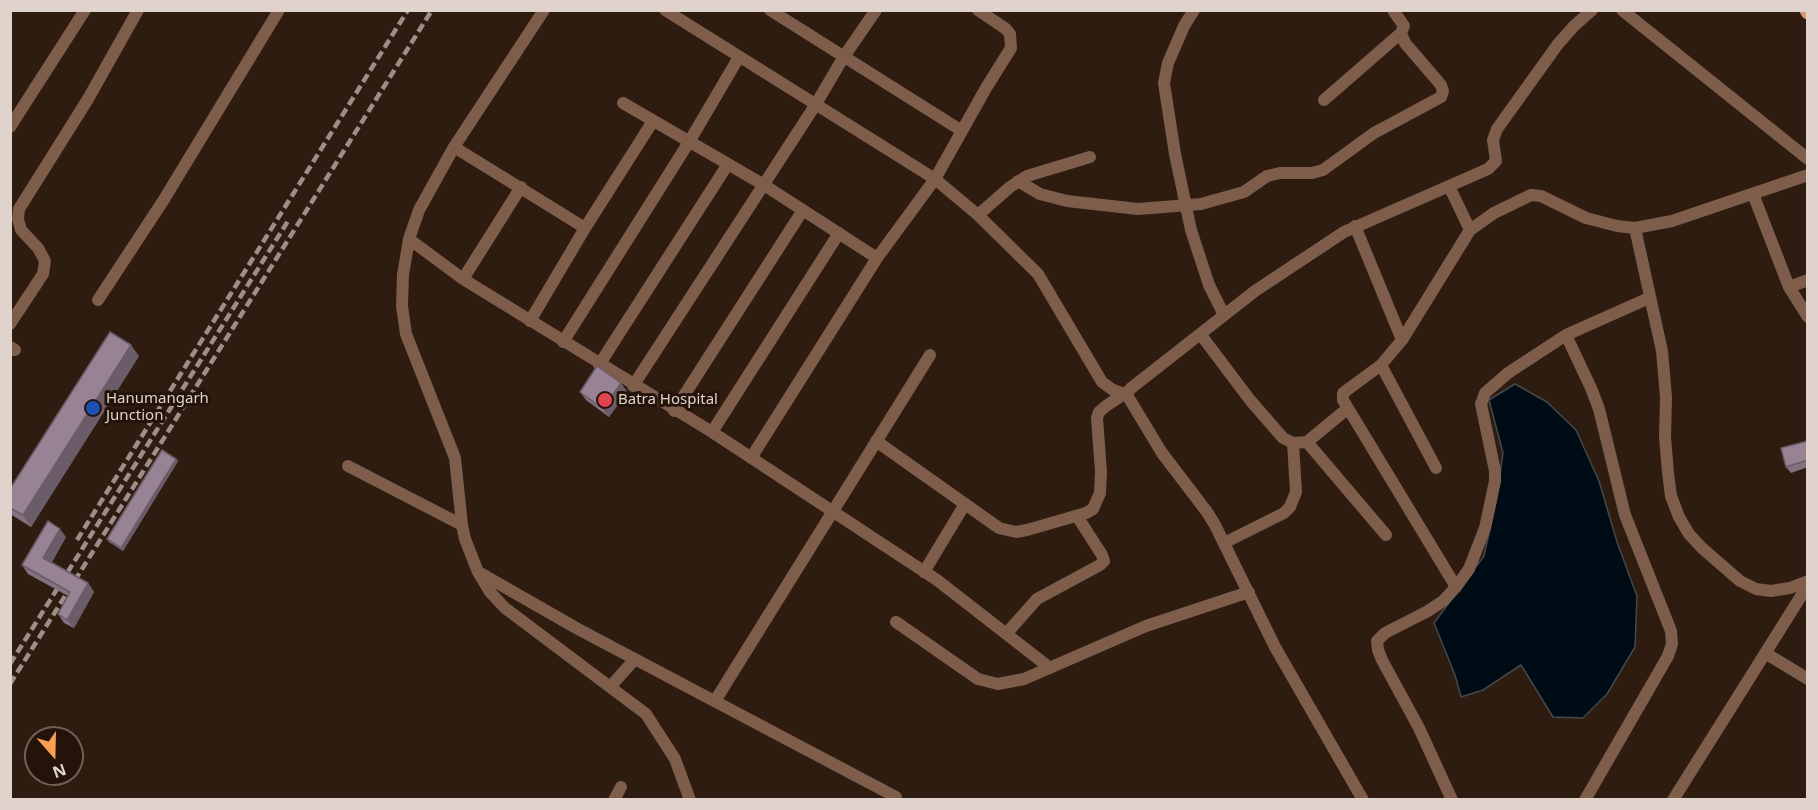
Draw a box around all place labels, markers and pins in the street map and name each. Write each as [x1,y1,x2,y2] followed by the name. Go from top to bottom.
[106,390,209,425] place label: Hanumangarh Junction
[596,391,614,409] marker: Batra Hospital
[618,391,718,409] place label: Batra Hospital
[84,399,102,417] marker: Hanumangarh Junction

